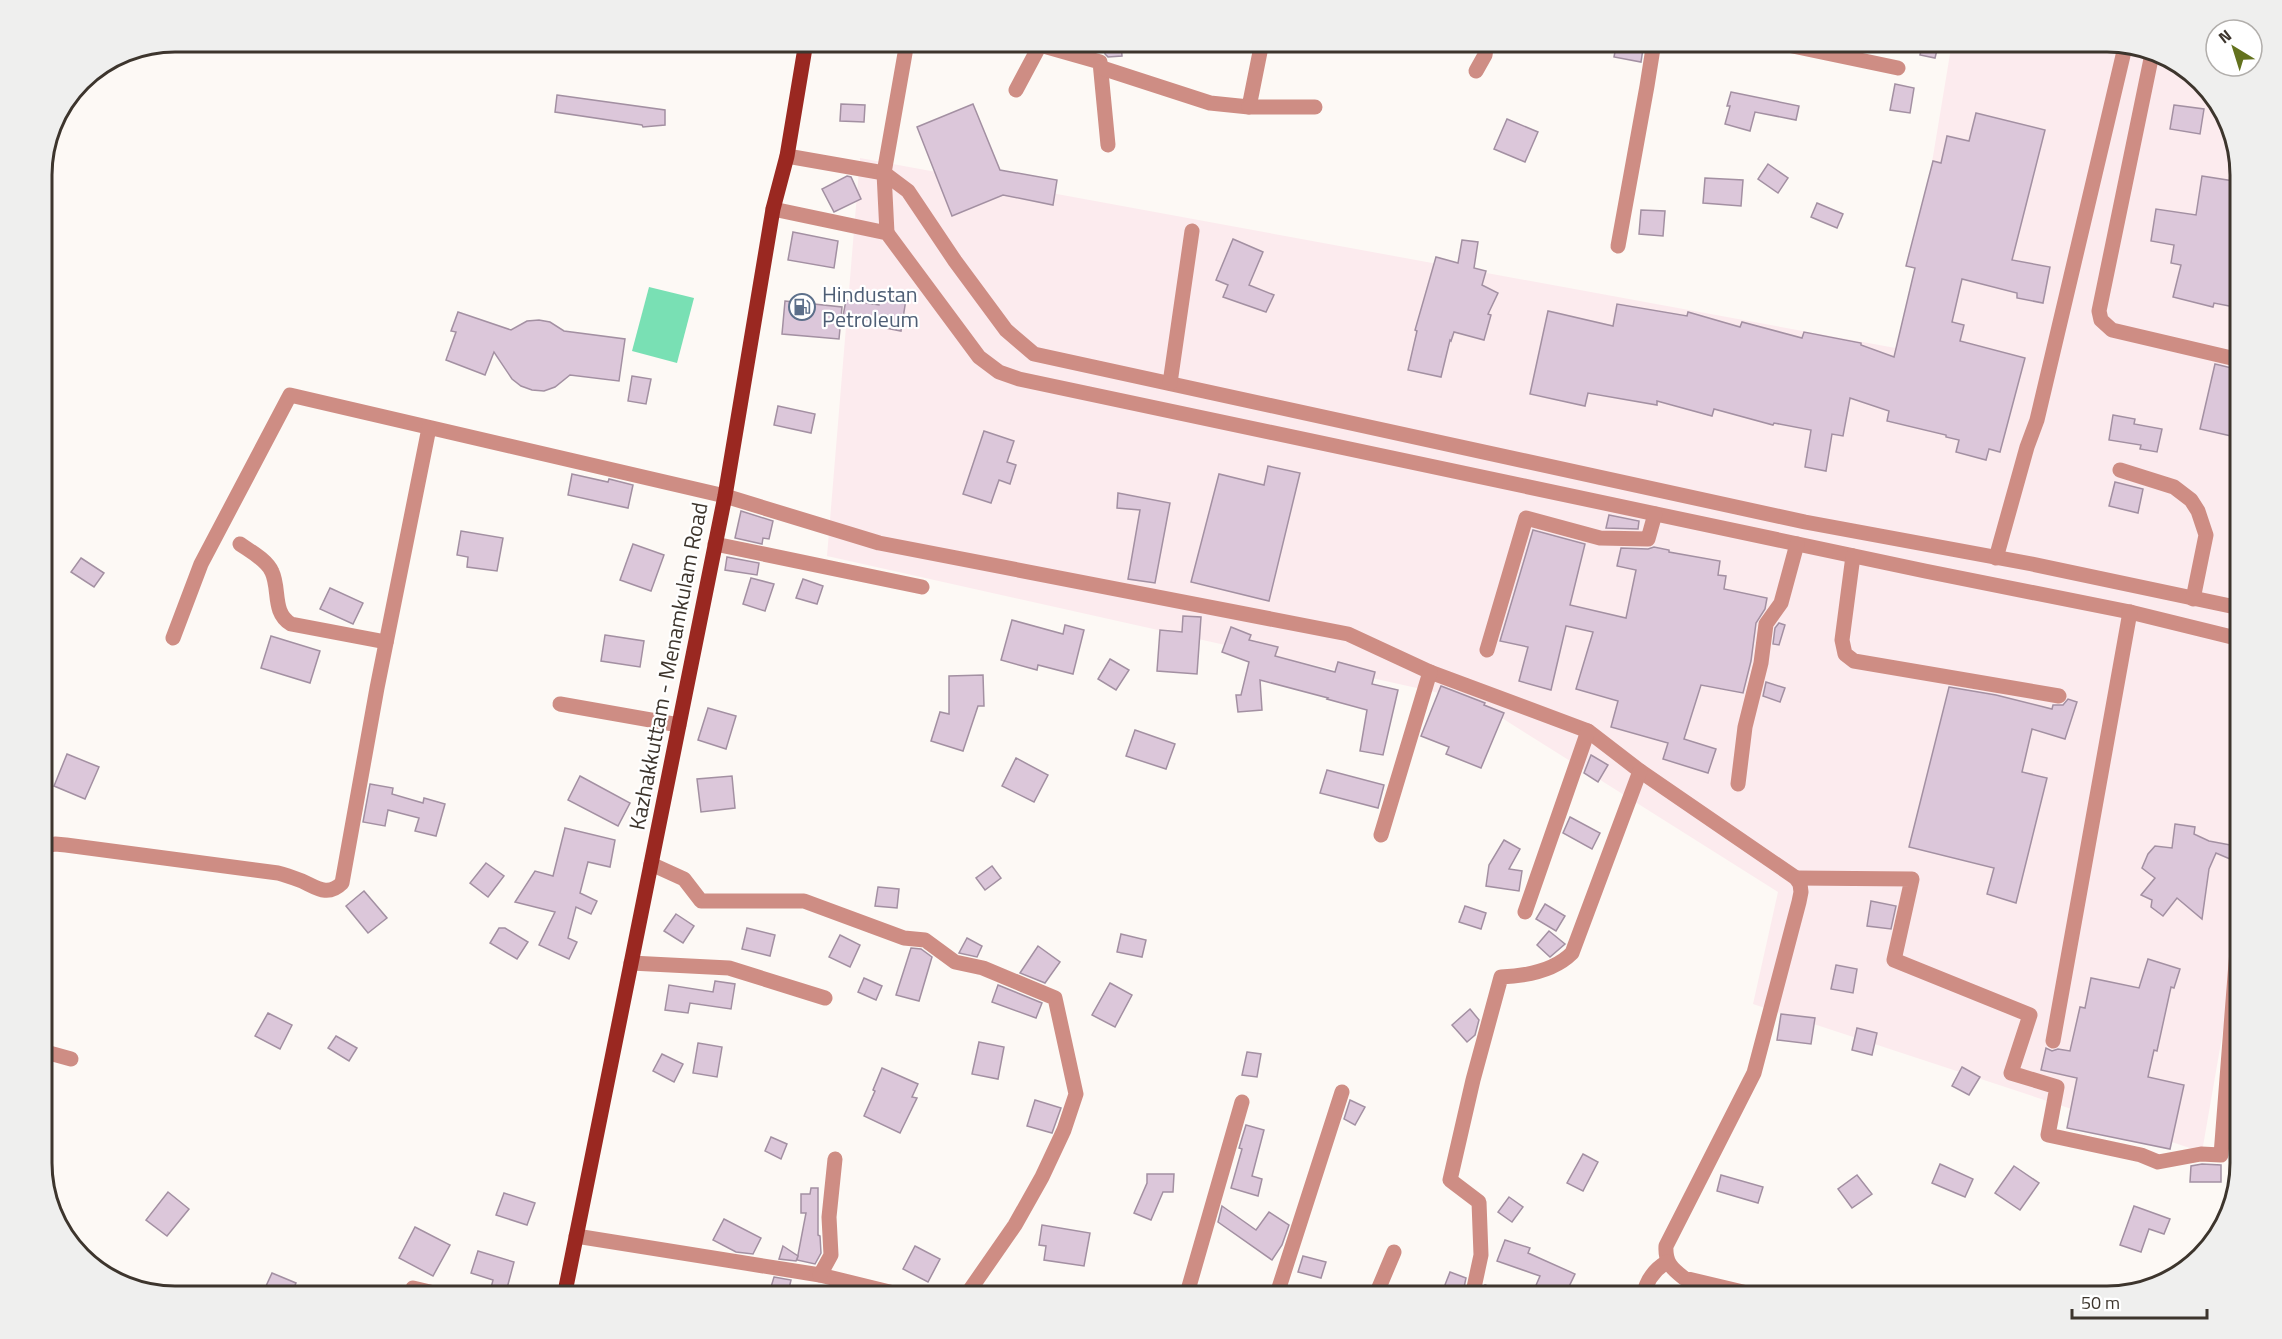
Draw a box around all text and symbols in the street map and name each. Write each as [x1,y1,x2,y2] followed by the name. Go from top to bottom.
[2204,18,2264,78] north arrow
[2213,23,2237,49] text: N
[822,277,919,336] place label: Hindustan Petroleum
[787,292,817,322] fuel station icon: Hindustan Petroleum
[620,499,716,833] street label: Kazhakkuttam - Menamkulam Road
[2072,1282,2207,1320] scale bar
[2081,1289,2120,1316] text: 50 m

